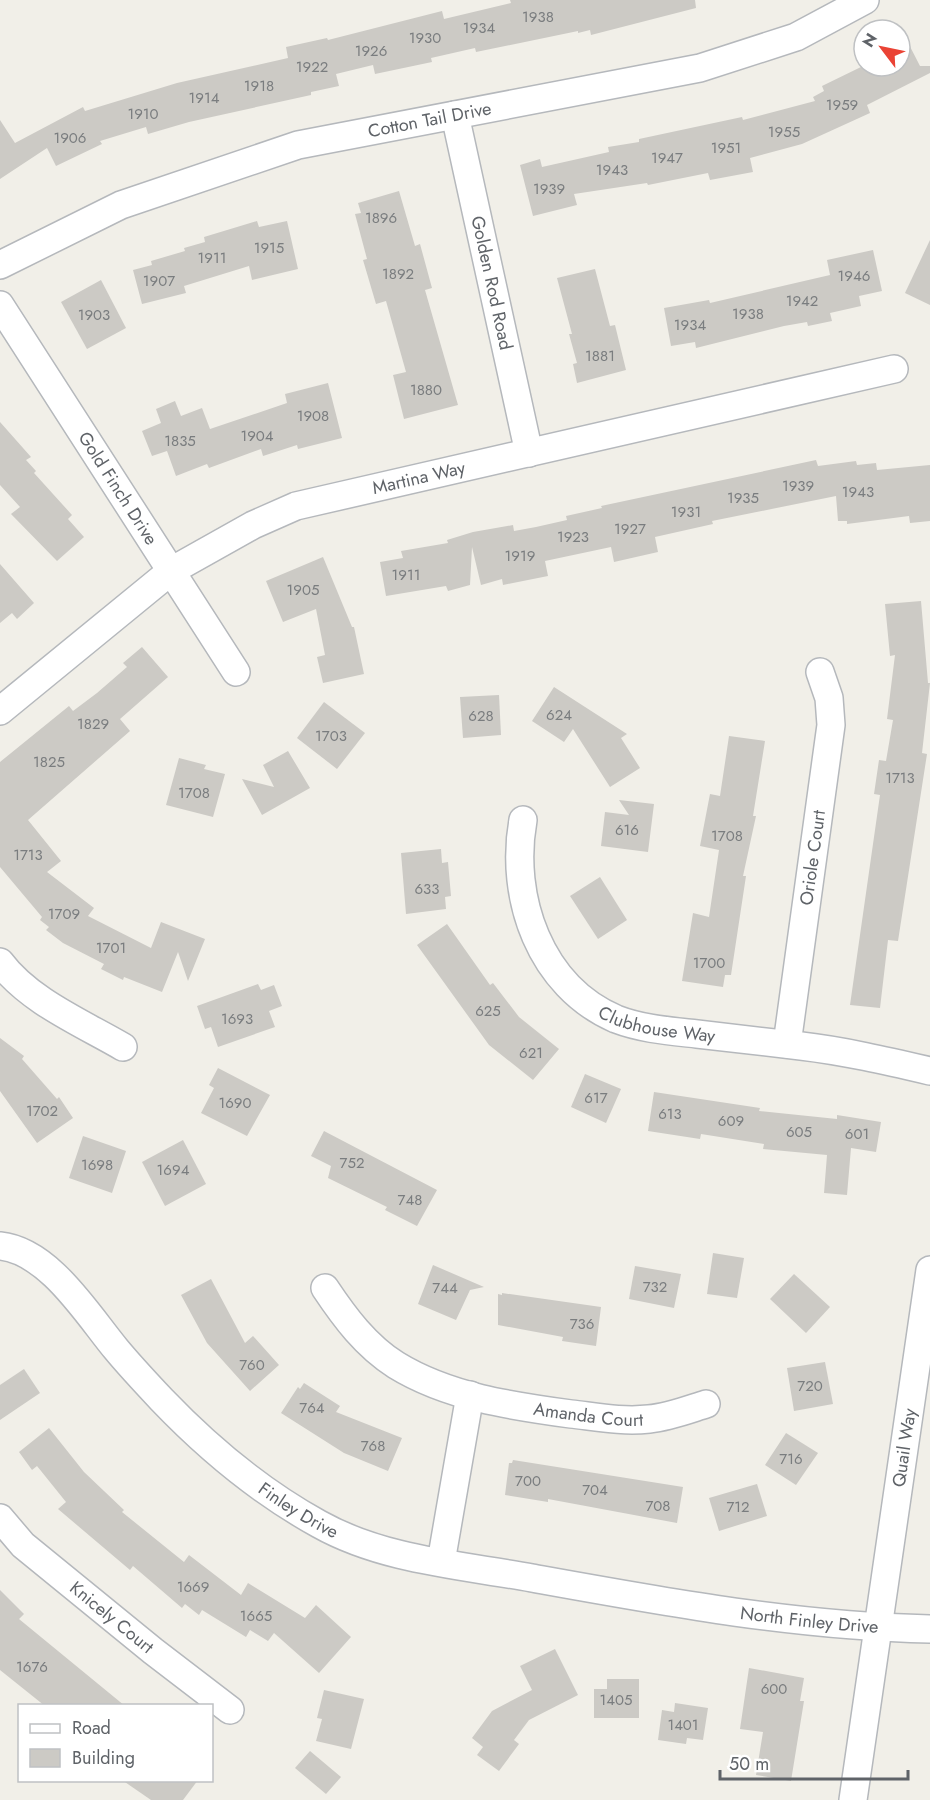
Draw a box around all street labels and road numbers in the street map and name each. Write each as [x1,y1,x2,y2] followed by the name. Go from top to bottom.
[366,95,494,144] street label: Cotton Tail Drive
[464,213,519,353] street label: Golden Rod Road
[72,427,164,550] street label: Gold Finch Drive
[370,455,468,501] street label: Martina Way
[793,808,832,907] street label: Oriole Court
[593,999,717,1049] street label: Clubhouse Way
[532,1396,645,1433] street label: Amanda Court
[886,1407,923,1489] street label: Quail Way
[253,1476,343,1545] street label: Finley Drive
[64,1575,160,1660] street label: Knicely Court
[738,1600,879,1640] street label: North Finley Drive

